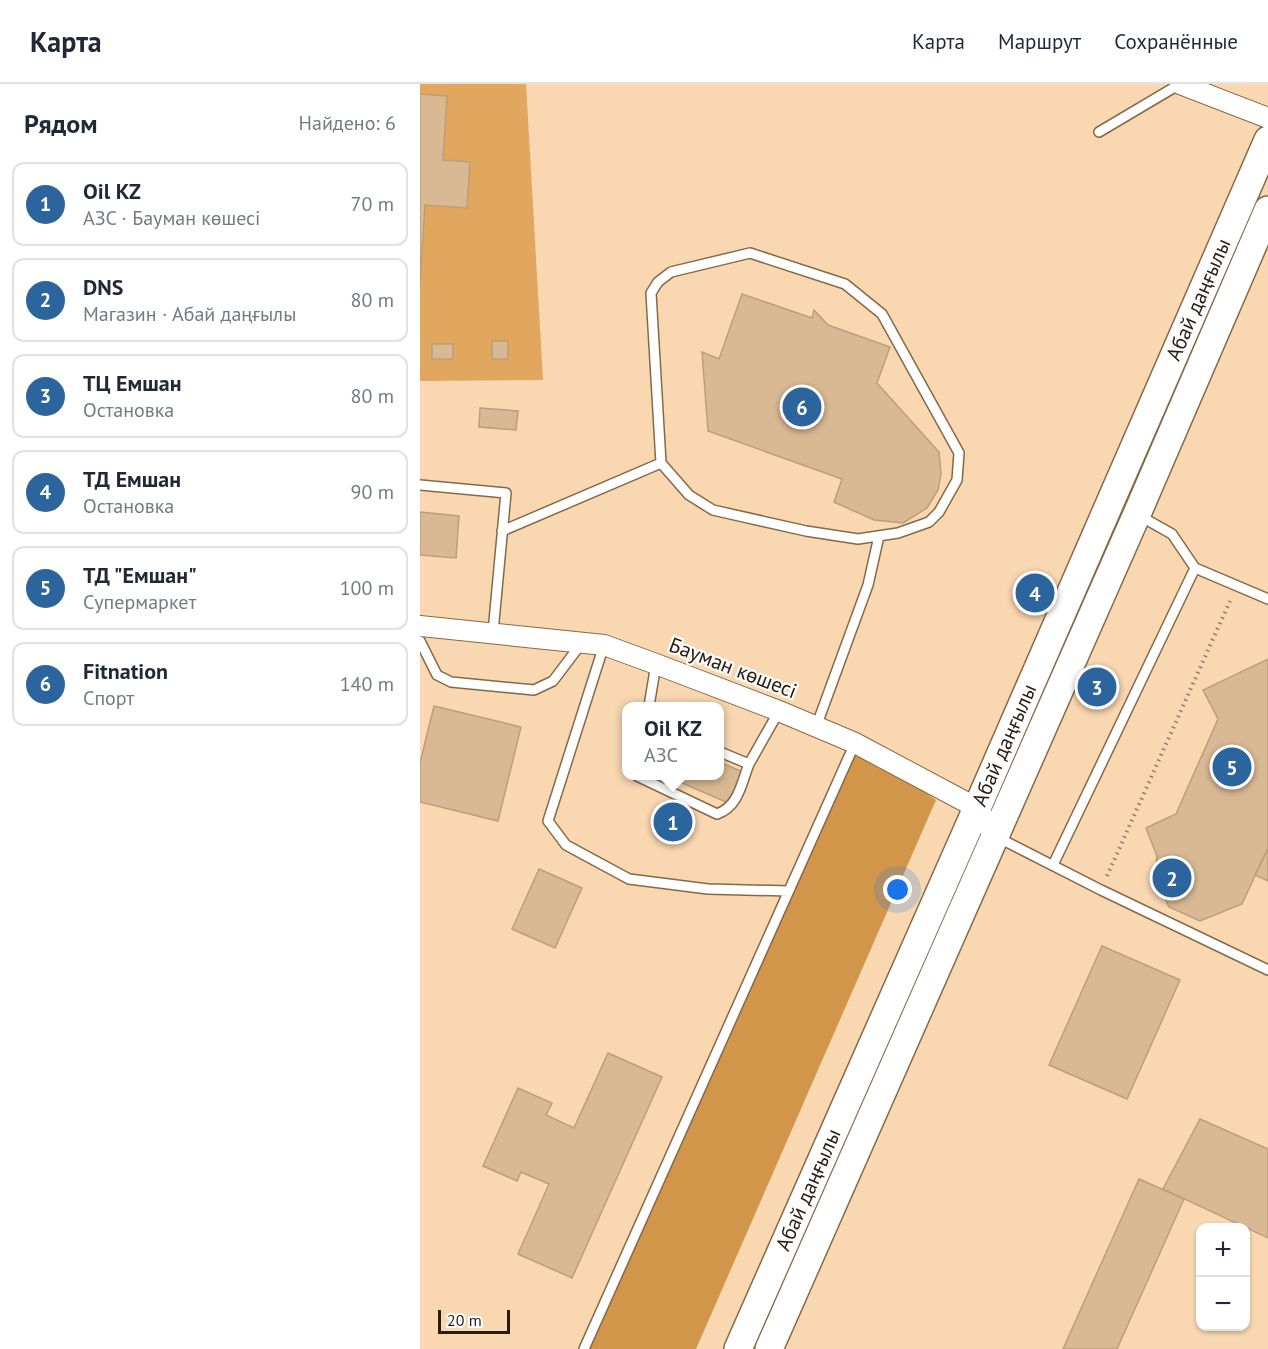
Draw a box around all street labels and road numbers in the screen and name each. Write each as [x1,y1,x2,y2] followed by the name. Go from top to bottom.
[1160,234,1237,365] street label: Абай даңғылы
[665,631,801,704] street label: Бауман көшесі
[965,680,1042,810] street label: Абай даңғылы
[769,1124,847,1255] street label: Абай даңғылы

